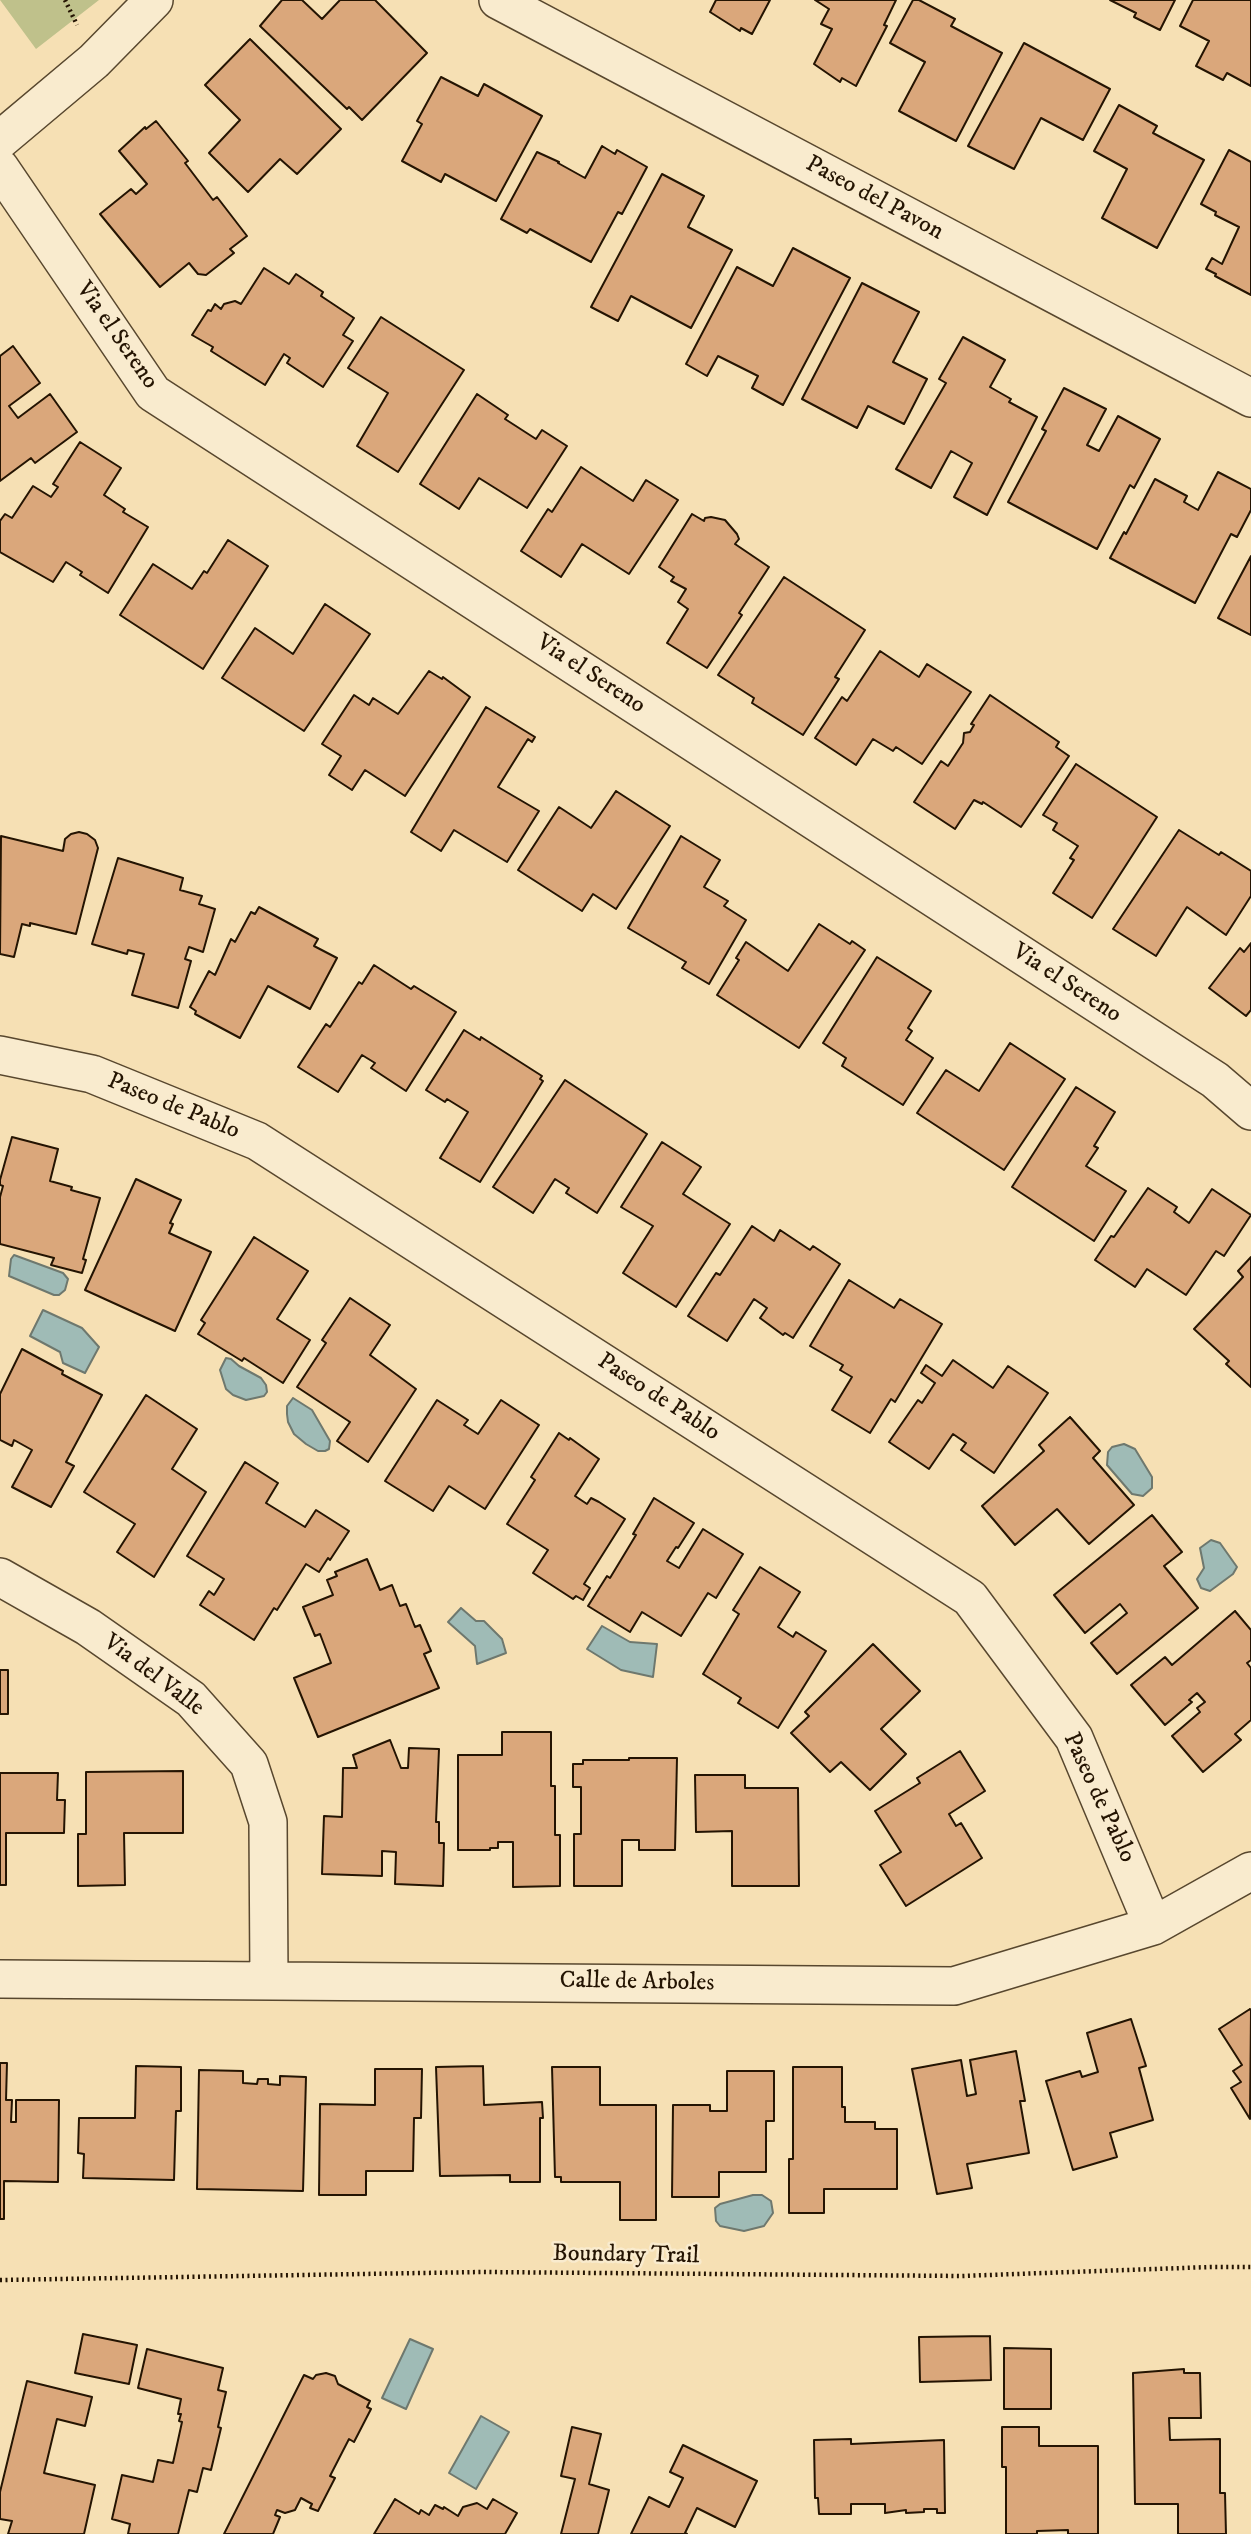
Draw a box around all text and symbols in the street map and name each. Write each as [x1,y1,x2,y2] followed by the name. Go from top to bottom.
[800,151,948,247] street label: Paseo del Pavon
[69,277,163,395] street label: Via el Sereno
[530,629,650,721] street label: Via el Sereno
[1006,938,1126,1030] street label: Via el Sereno
[103,1067,243,1147] street label: Paseo de Pablo
[591,1348,725,1448] street label: Paseo de Pablo
[97,1629,209,1723] street label: Via del Valle
[1055,1728,1141,1868] street label: Paseo de Pablo
[559,1967,715,1999] street label: Calle de Arboles
[552,2240,700,2272] street label: Boundary Trail

